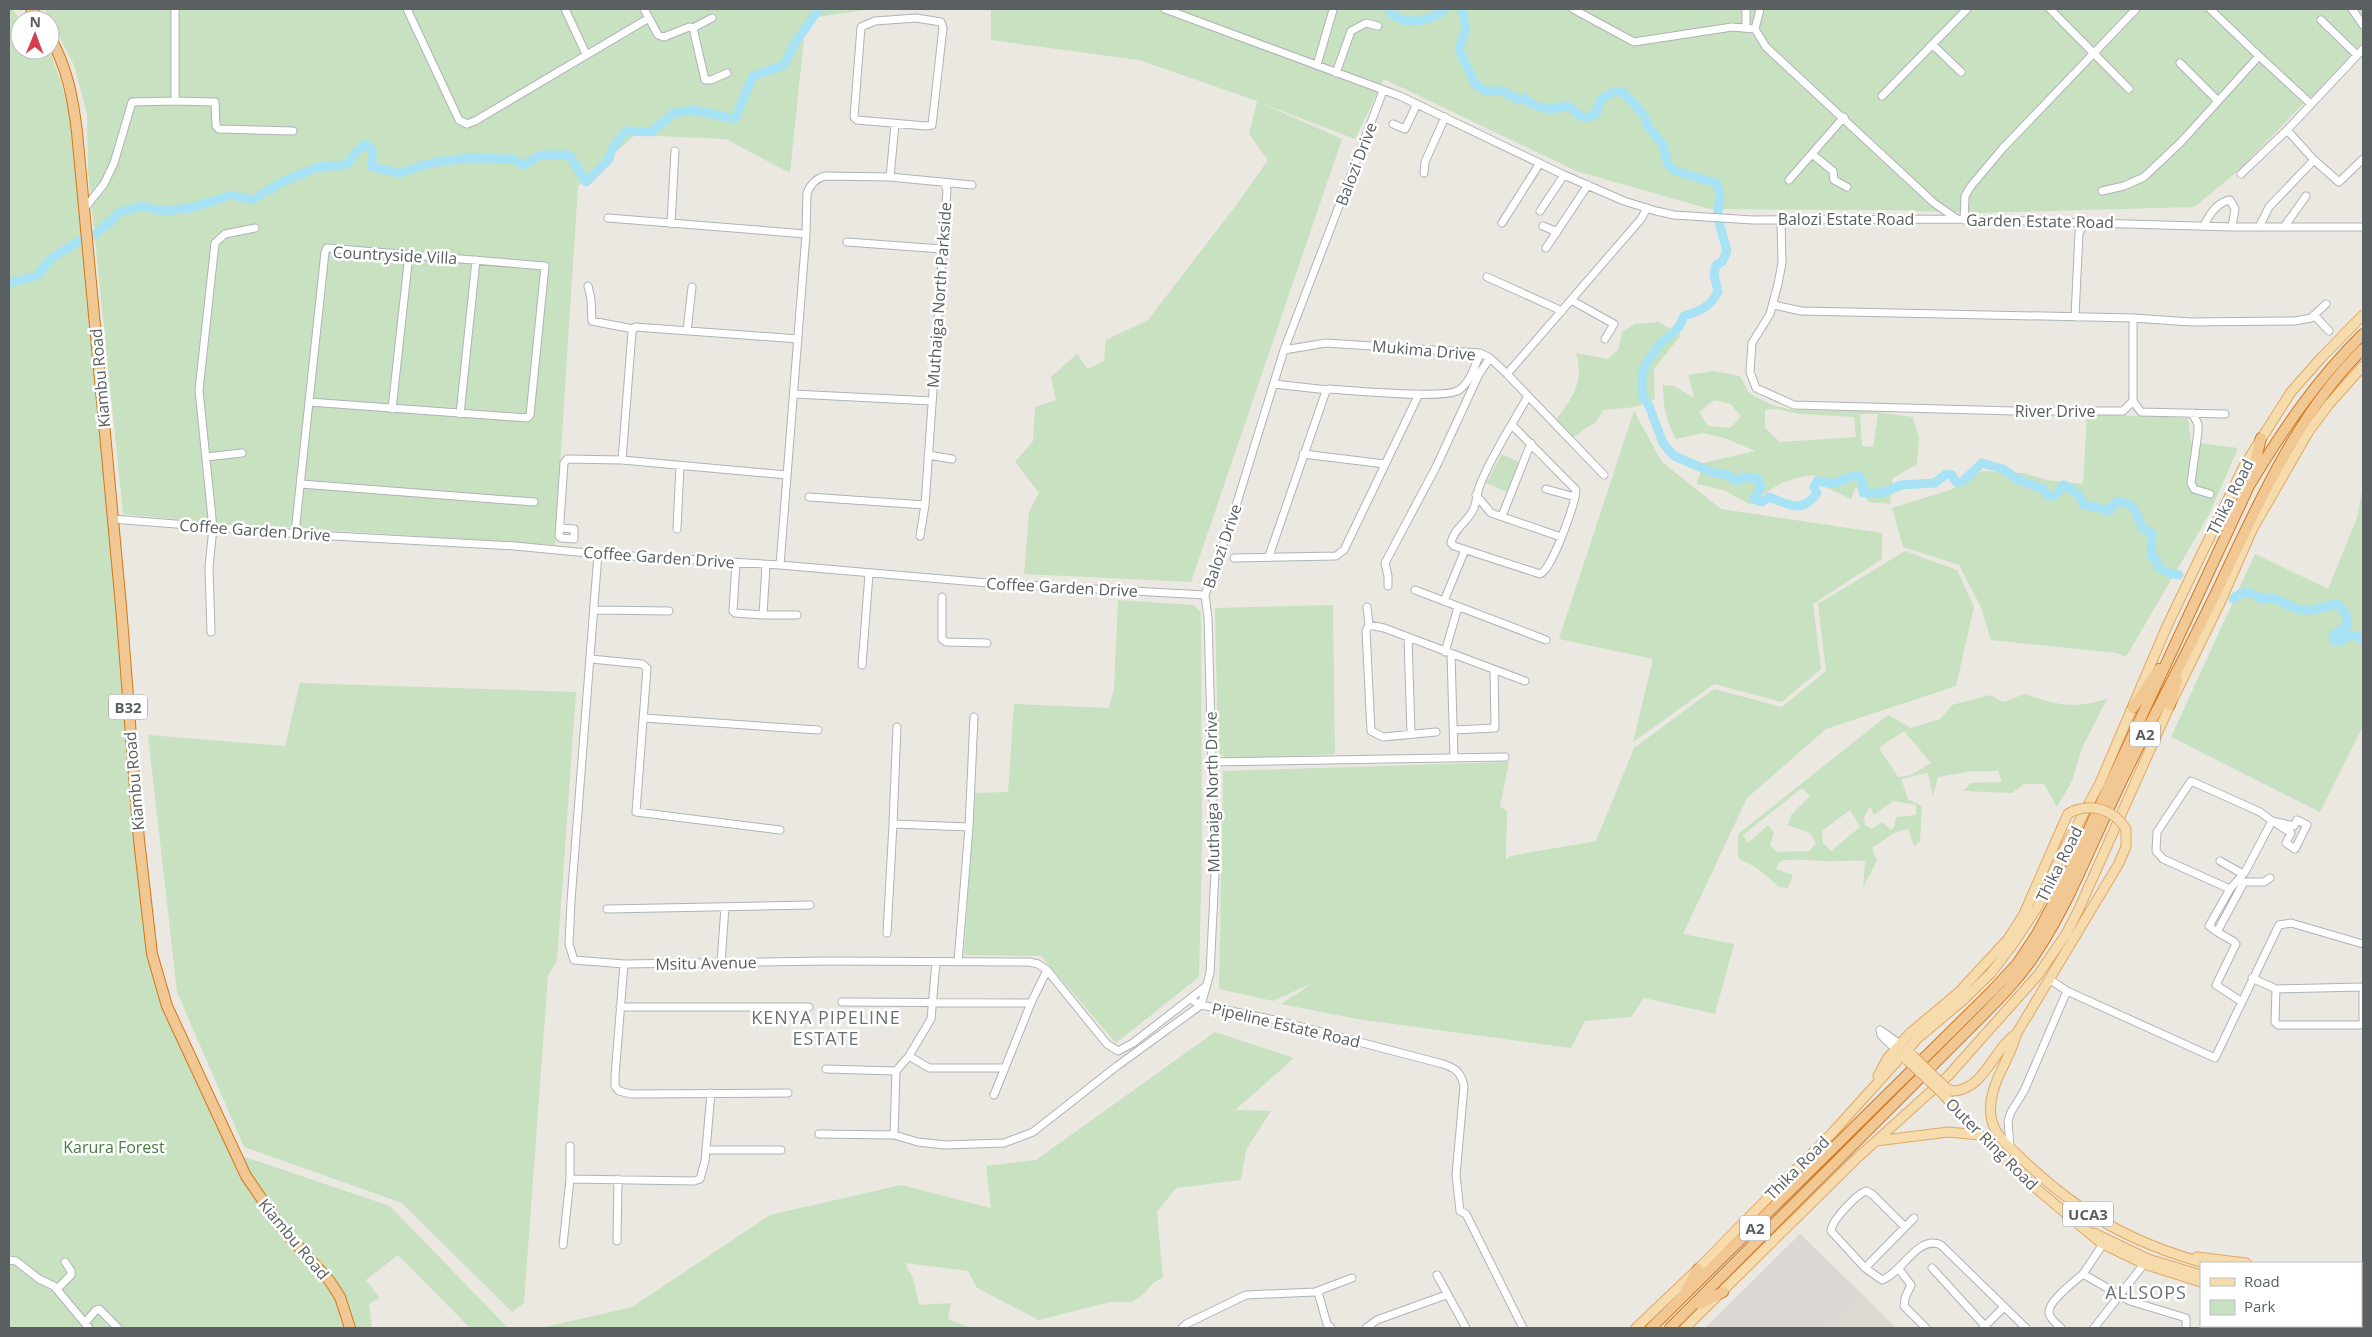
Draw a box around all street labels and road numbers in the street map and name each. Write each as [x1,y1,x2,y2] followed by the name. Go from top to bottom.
[1330,119,1382,209] street label: Balozi Drive
[922,201,956,389] street label: Muthaiga North Parkside
[1778,208,1914,230] street label: Balozi Estate Road
[1966,209,2114,233] street label: Garden Estate Road
[332,241,458,269] street label: Countryside Villa
[85,327,115,429] street label: Kiambu Road
[1371,335,1477,365] street label: Mukima Drive
[2015,400,2095,422] street label: River Drive
[2202,455,2258,539] street label: Thika Road
[1197,501,1247,591] street label: Balozi Drive
[179,514,331,546] street label: Coffee Garden Drive
[583,541,735,573] street label: Coffee Garden Drive
[986,572,1138,602] street label: Coffee Garden Drive
[109,694,147,720] road number: B32
[1200,711,1224,873] street label: Muthaiga North Drive
[2130,722,2160,746] road number: A2
[119,730,149,832] street label: Kiambu Road
[2031,822,2087,906] street label: Thika Road
[655,951,757,975] street label: Msitu Avenue
[1210,997,1362,1053] street label: Pipeline Estate Road
[1941,1093,2043,1195] street label: Outer Ring Road
[1760,1131,1834,1205] street label: Thika Road
[254,1194,334,1284] street label: Kiambu Road
[2063,1202,2113,1226] road number: UCA3
[1740,1216,1770,1240] road number: A2

